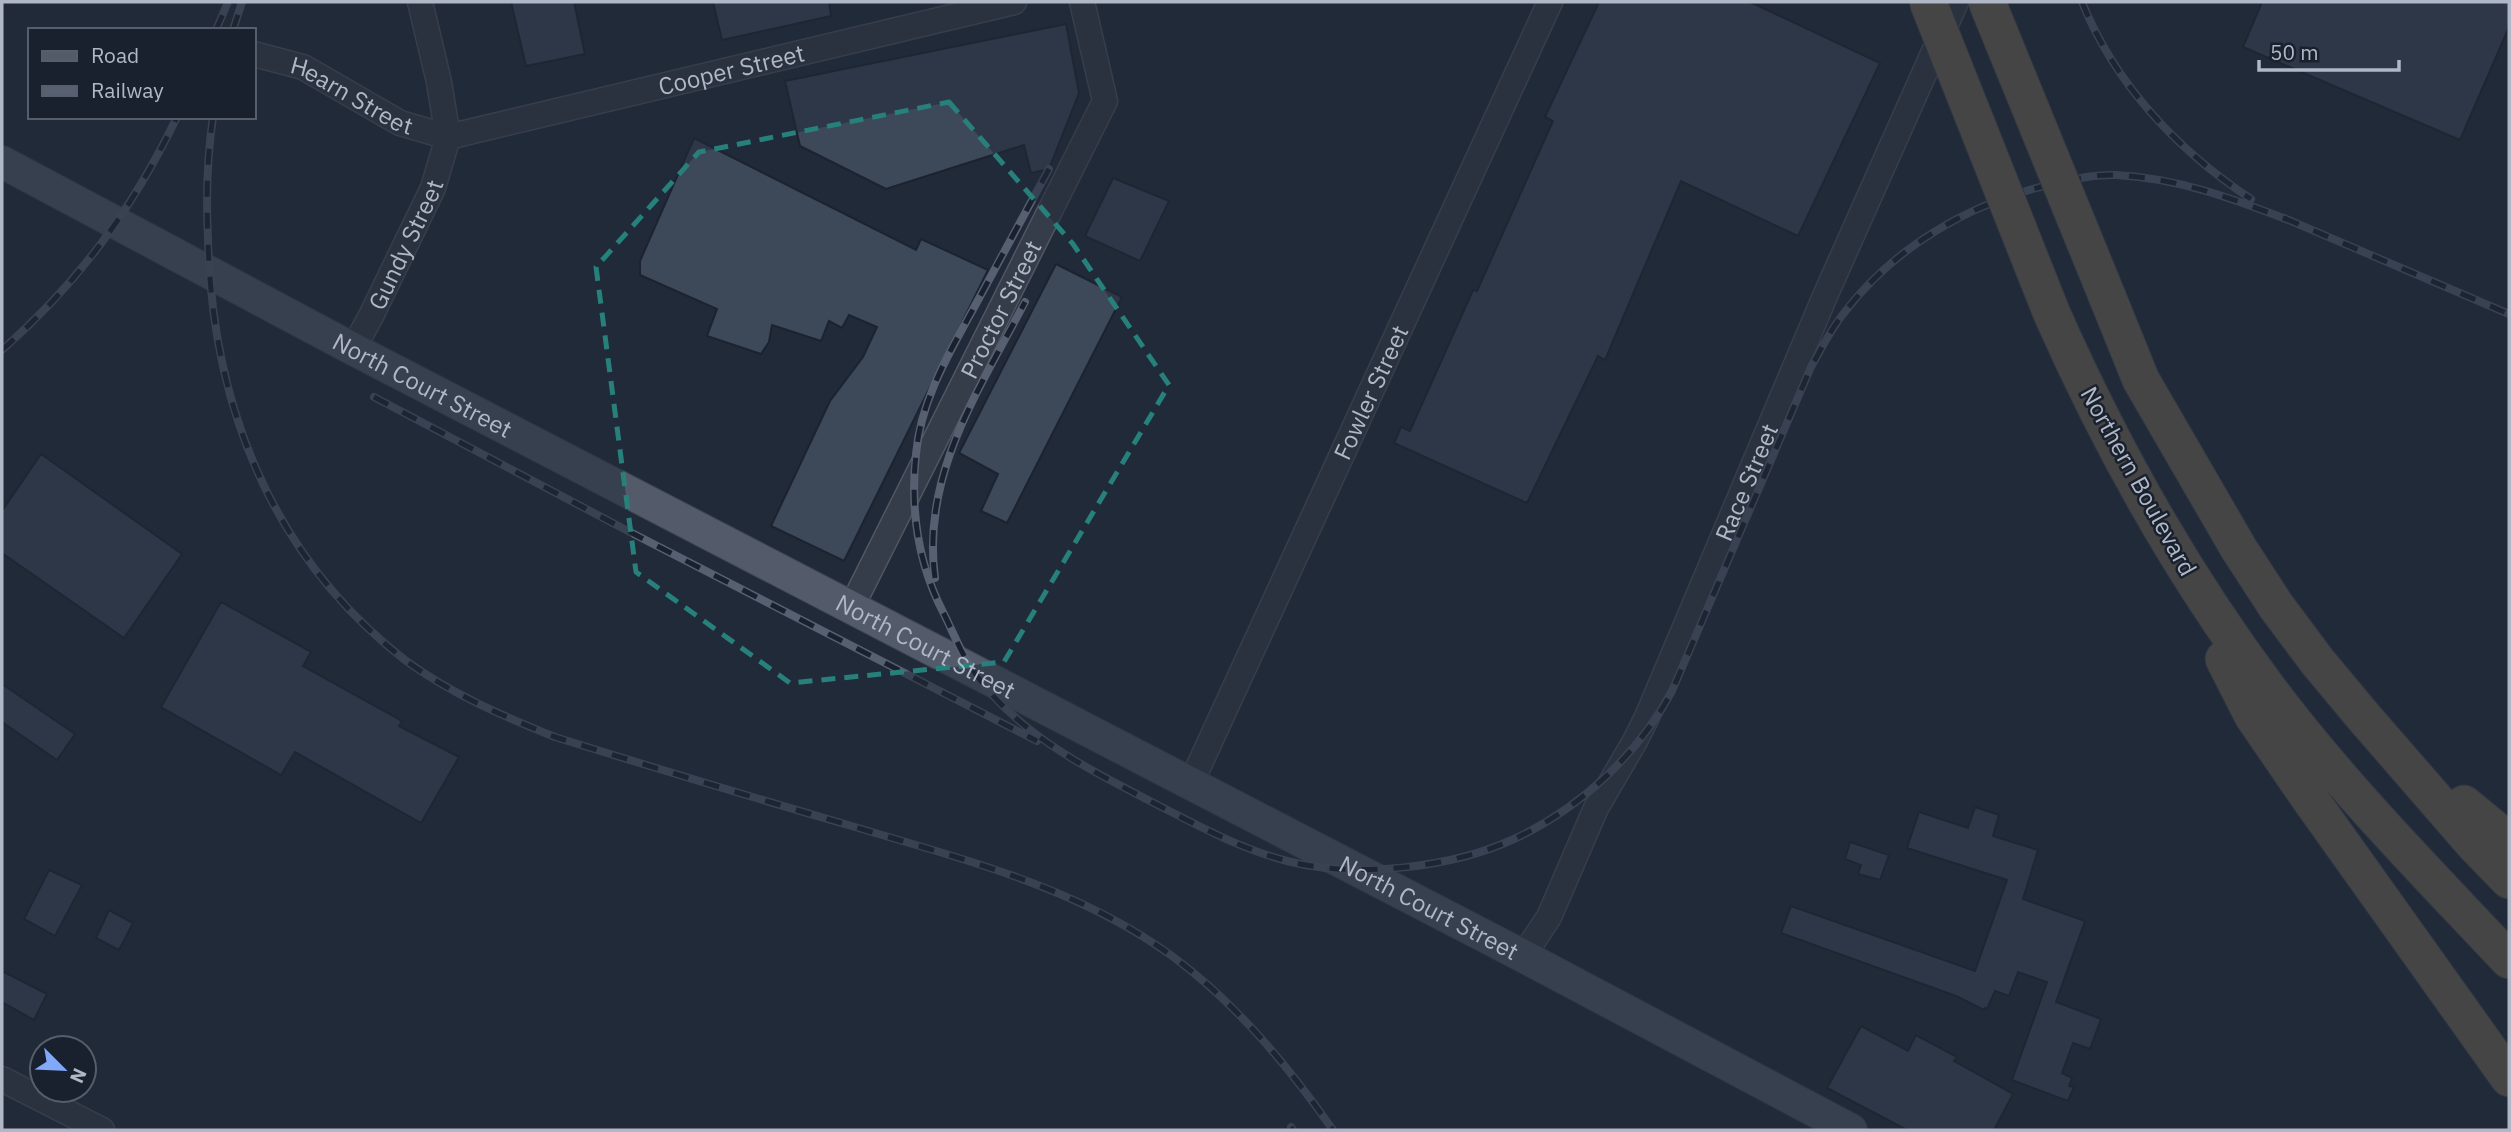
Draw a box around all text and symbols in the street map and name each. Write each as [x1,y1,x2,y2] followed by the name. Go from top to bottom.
[28,28,256,119] legend
[2259,28,2399,72] scale bar
[655,37,808,102] street label: Cooper Street
[2270,38,2319,66] text: 50 m
[91,41,139,69] text: Road
[287,48,417,142] street label: Hearn Street
[91,76,164,104] text: Railway
[360,176,451,315] street label: Gundy Street
[953,235,1049,384] street label: Proctor Street
[1326,320,1415,465] street label: Fowler Street
[327,325,518,445] street label: North Court Street
[2074,381,2204,581] street label: Northern Boulevard
[1707,418,1785,546] street label: Race Street
[831,586,1021,706] street label: North Court Street
[1334,847,1524,967] street label: North Court Street
[28,1034,98,1104] north arrow
[65,1065,92,1087] text: N

